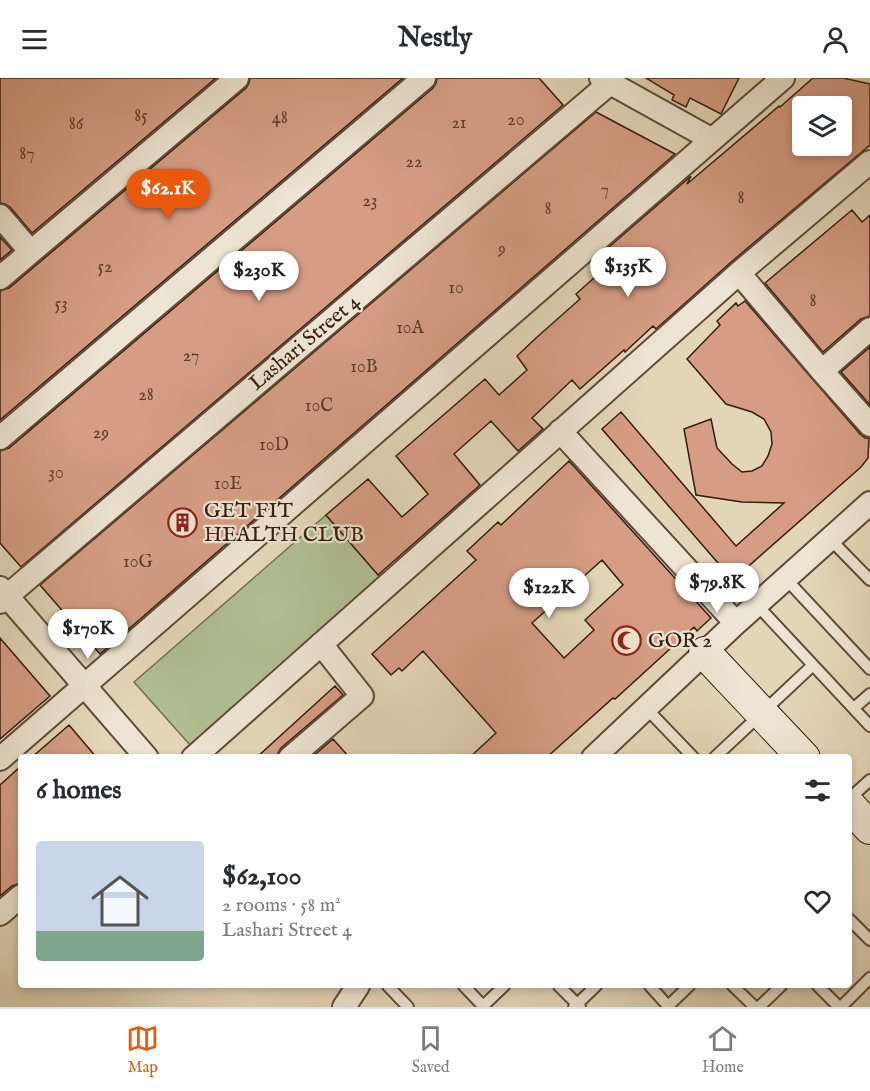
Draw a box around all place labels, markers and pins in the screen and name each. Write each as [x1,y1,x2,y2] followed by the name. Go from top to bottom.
[119,169,217,220] pin: $62.1K
[586,247,670,298] pin: $135K
[217,251,301,302] pin: $230K
[204,498,364,549] place label: GET FIT HEALTH CLUB
[167,507,199,539] building icon: GET FIT HEALTH CLUB
[668,563,766,614] pin: $79.8K
[507,568,591,619] pin: $122K
[46,609,130,660] pin: $170K
[611,625,643,657] mosque icon: GOR 2
[648,628,712,655] place label: GOR 2

